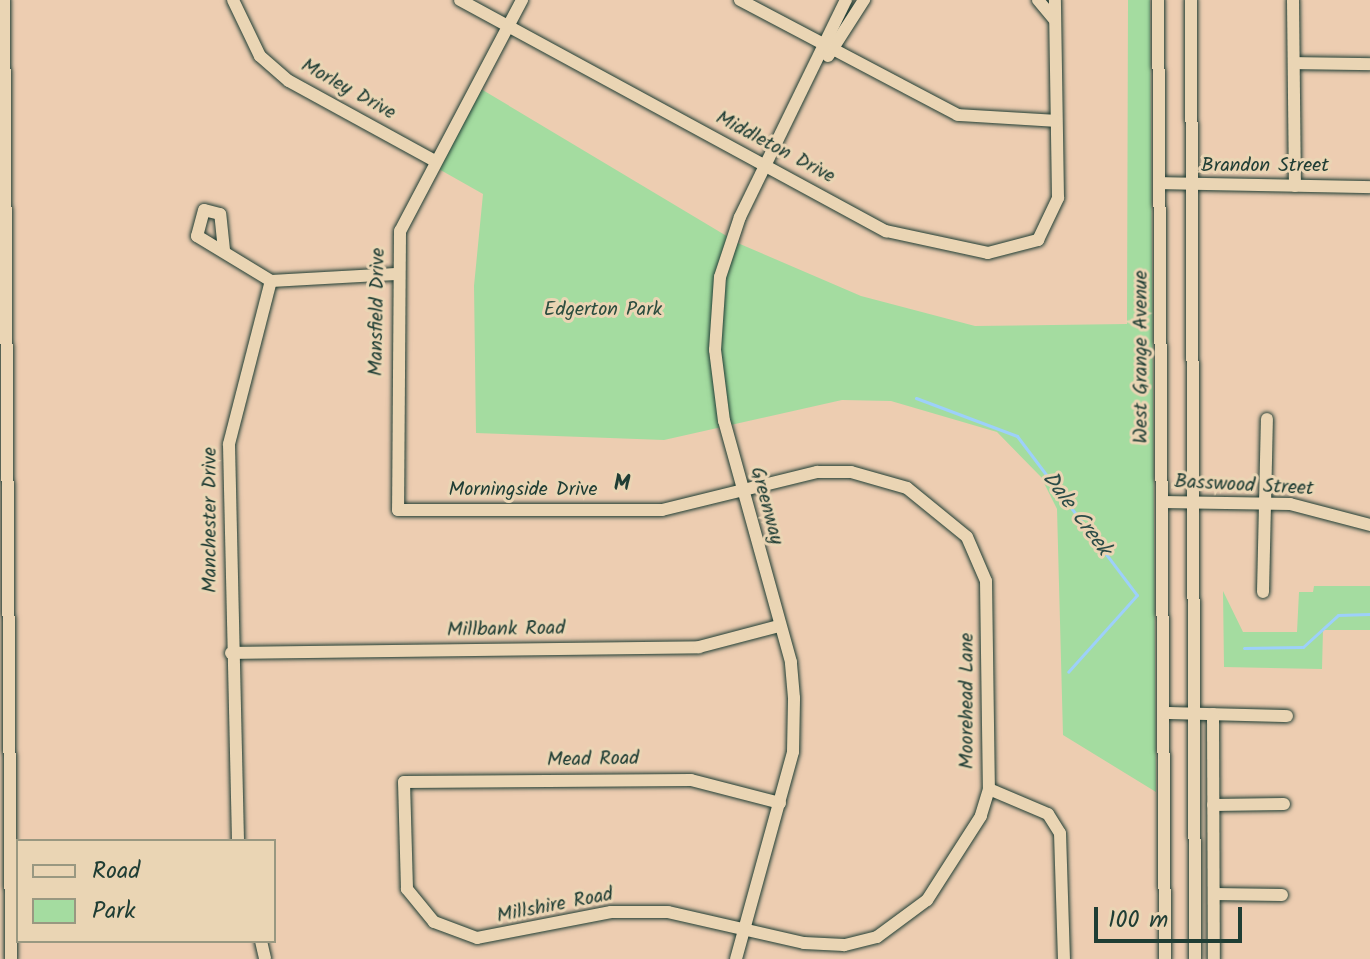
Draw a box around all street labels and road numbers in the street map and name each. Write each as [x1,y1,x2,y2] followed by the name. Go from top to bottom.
[296,54,400,126] street label: Morley Drive
[711,107,839,189] street label: Middleton Drive
[1201,154,1329,178] street label: Brandon Street
[365,248,391,376] street label: Mansfield Drive
[1130,270,1154,444] street label: West Grange Avenue
[199,447,223,593] street label: Manchester Drive
[744,464,788,548] street label: Greenway
[1174,470,1314,502] street label: Basswood Street
[448,478,598,502] street label: Morningside Drive
[447,617,565,643] street label: Millbank Road
[956,633,980,769] street label: Moorehead Lane
[547,747,639,773] street label: Mead Road
[495,883,615,929] street label: Millshire Road

